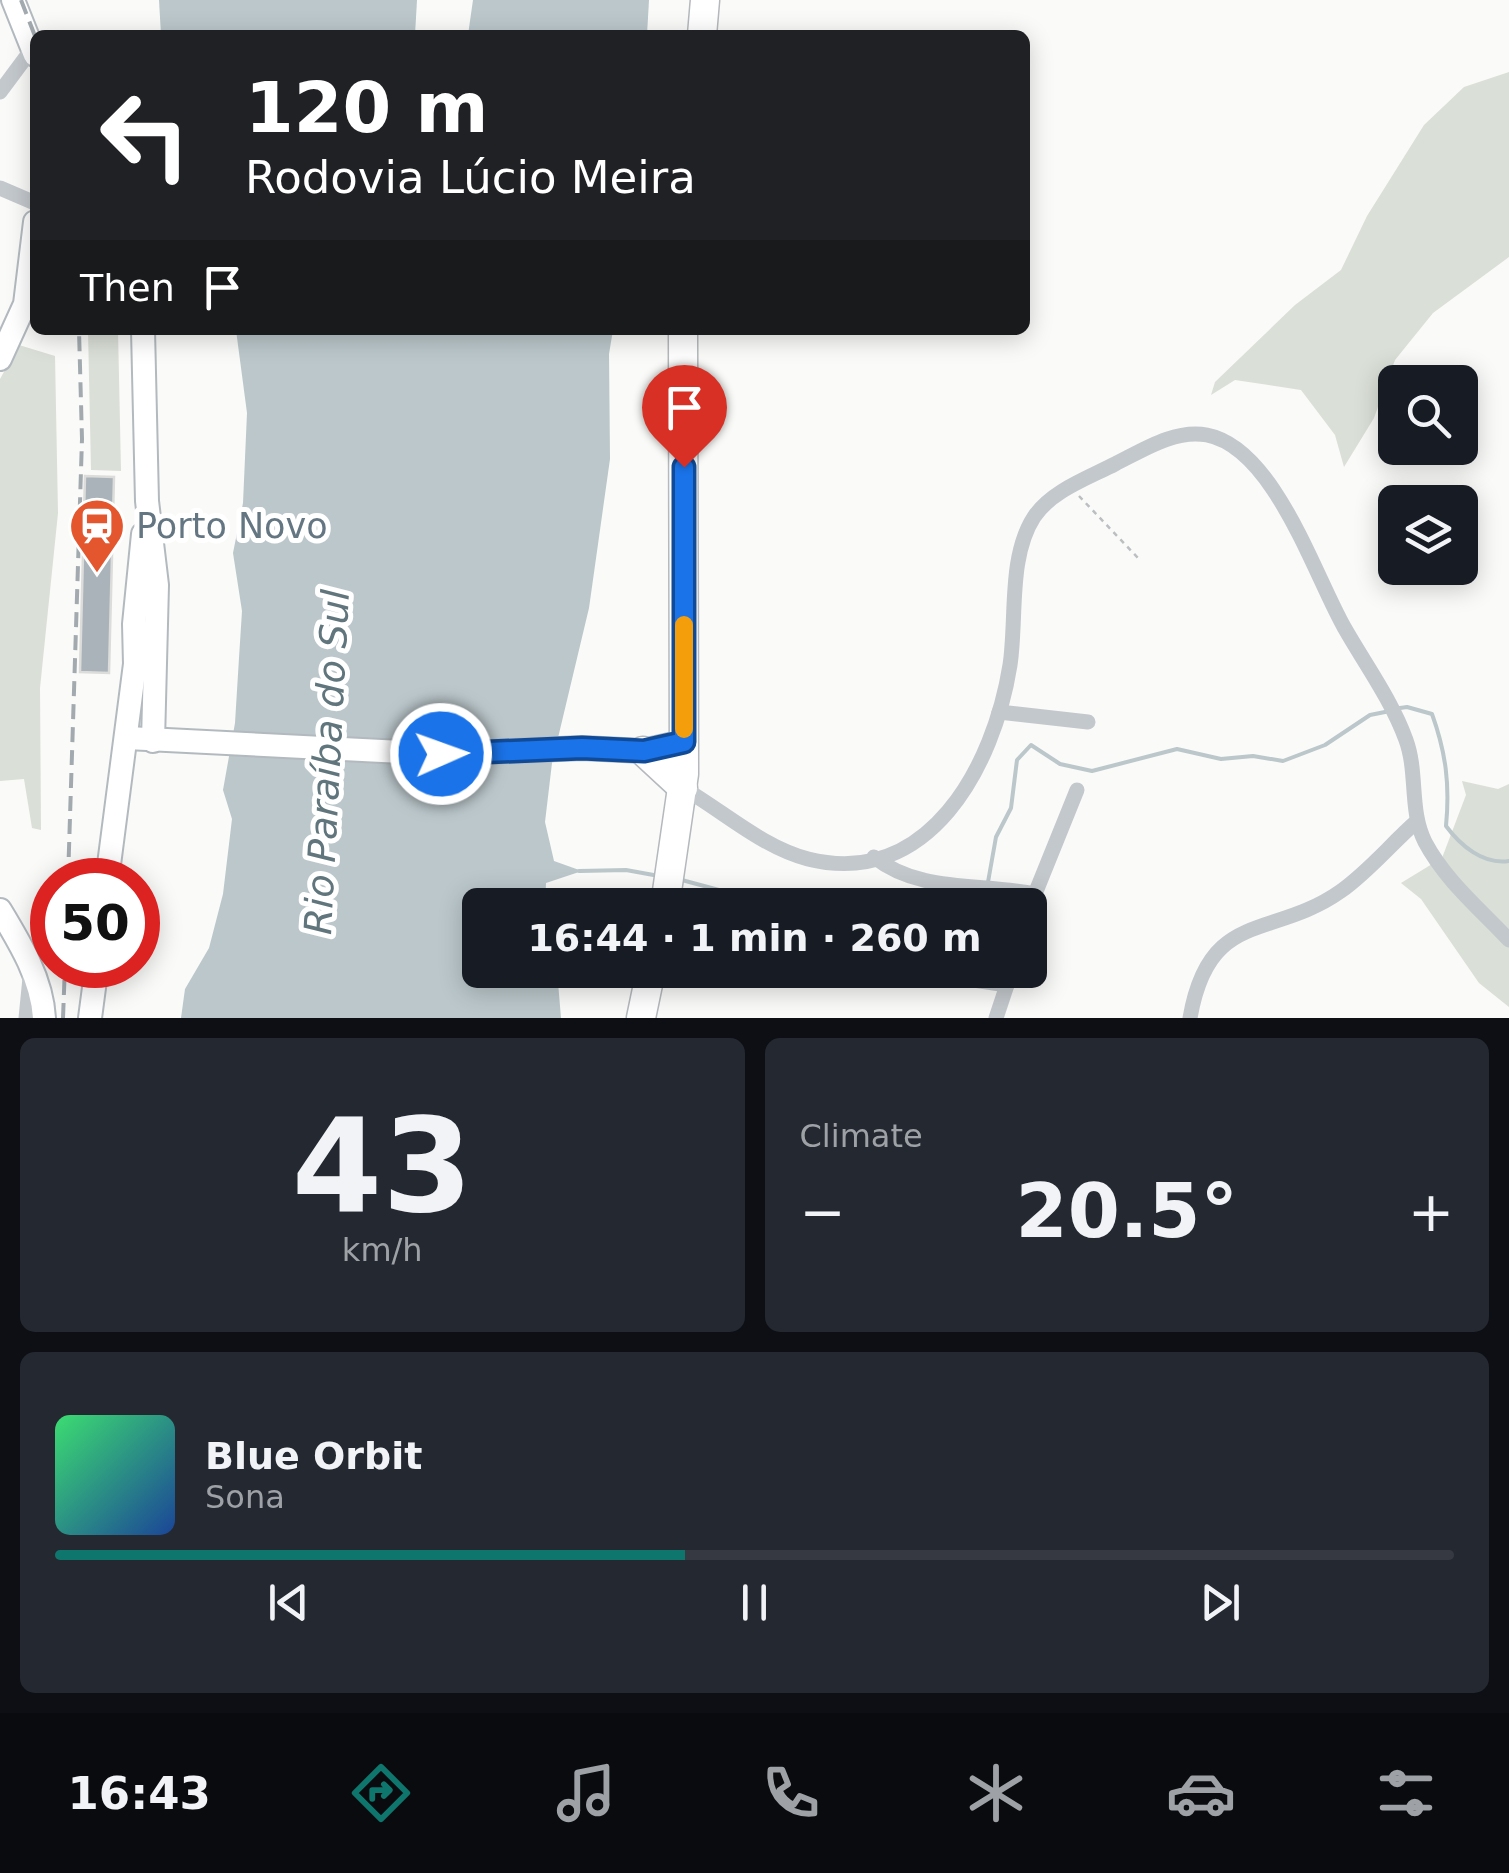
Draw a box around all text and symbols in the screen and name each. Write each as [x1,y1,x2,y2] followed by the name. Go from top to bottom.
[245,67,488,149] text: 120 m
[80,70,210,200] icon: left
[245,151,696,204] text: Rodovia Lúcio Meira
[195,260,250,315] icon: arrive
[80,266,175,310] text: Then
[642,365,727,468] pin
[1378,365,1478,585] map controls
[1378,365,1478,465] button: search
[657,380,712,435] icon: arrive
[1378,485,1478,585] button: layers
[67,496,127,575] station icon: Porto Novo
[136,506,328,546] place label: Porto Novo
[296,588,358,936] water label: Rio Paraíba do Sul
[389,702,493,806] position arrow
[30,858,160,988] speed limit sign: 50
[527,916,982,960] text: 16:44 · 1 min · 260 m
[292,1090,473,1242] text: 43
[800,1117,923,1155] text: Climate
[1015,1167,1238,1255] text: 20.5°
[800,1180,846,1244] text: −
[1408,1180,1454,1244] text: +
[342,1231,423,1269] text: km/h
[205,1434,422,1478] text: Blue Orbit
[205,1478,285,1516] text: Sona
[261,1575,316,1630] icon: previous
[727,1575,782,1630] icon: pause
[1193,1575,1248,1630] icon: next
[346,1758,416,1828] icon: directions
[551,1758,621,1828] icon: music
[756,1758,826,1828] icon: phone
[961,1758,1031,1828] icon: climate
[1166,1758,1236,1828] icon: car
[1371,1758,1441,1828] icon: filters
[68,1767,211,1820] text: 16:43

